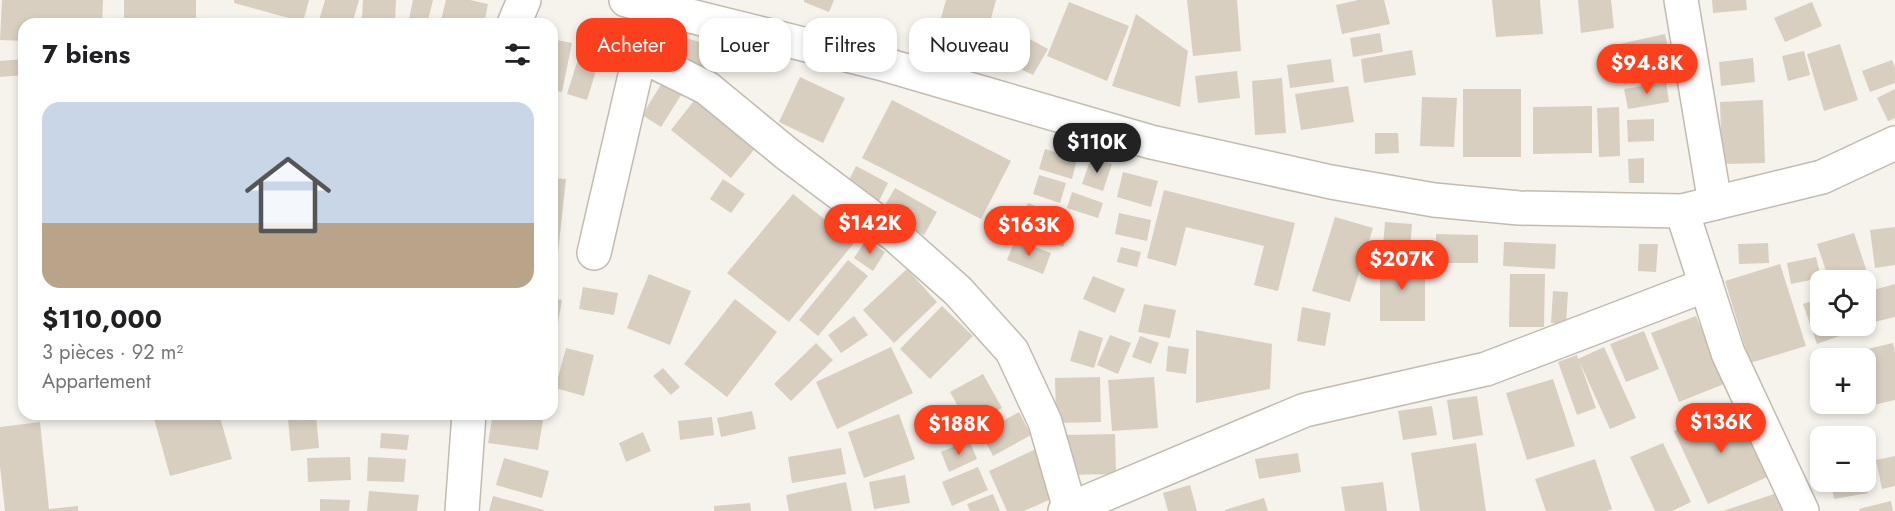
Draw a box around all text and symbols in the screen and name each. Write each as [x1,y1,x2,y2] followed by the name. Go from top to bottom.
[576,18,687,72] chip: Acheter
[699,18,791,72] chip: Louer
[803,18,897,72] chip: Filtres
[909,18,1030,72] chip: Nouveau
[42,35,130,73] text: 7 biens
[501,38,534,71] icon: filters
[1598,44,1696,95] pin: $94.8K
[1611,49,1683,78] text: $94.8K
[1055,123,1139,174] pin: $110K
[1067,128,1127,157] text: $110K
[234,141,342,249] icon: home
[828,204,912,255] pin: $142K
[987,206,1071,257] pin: $163K
[838,209,902,238] text: $142K
[998,211,1060,240] text: $163K
[1360,240,1444,291] pin: $207K
[1370,245,1434,274] text: $207K
[1810,270,1876,492] map controls
[1810,270,1876,336] button: locate
[42,300,162,338] text: $110,000
[42,338,183,367] text: 3 pièces · 92 m²
[1810,348,1876,414] button: +
[42,367,151,396] text: Appartement
[1679,403,1763,454] pin: $136K
[917,405,1001,456] pin: $188K
[1690,408,1752,437] text: $136K
[928,410,990,439] text: $188K
[1810,426,1876,492] button: −

